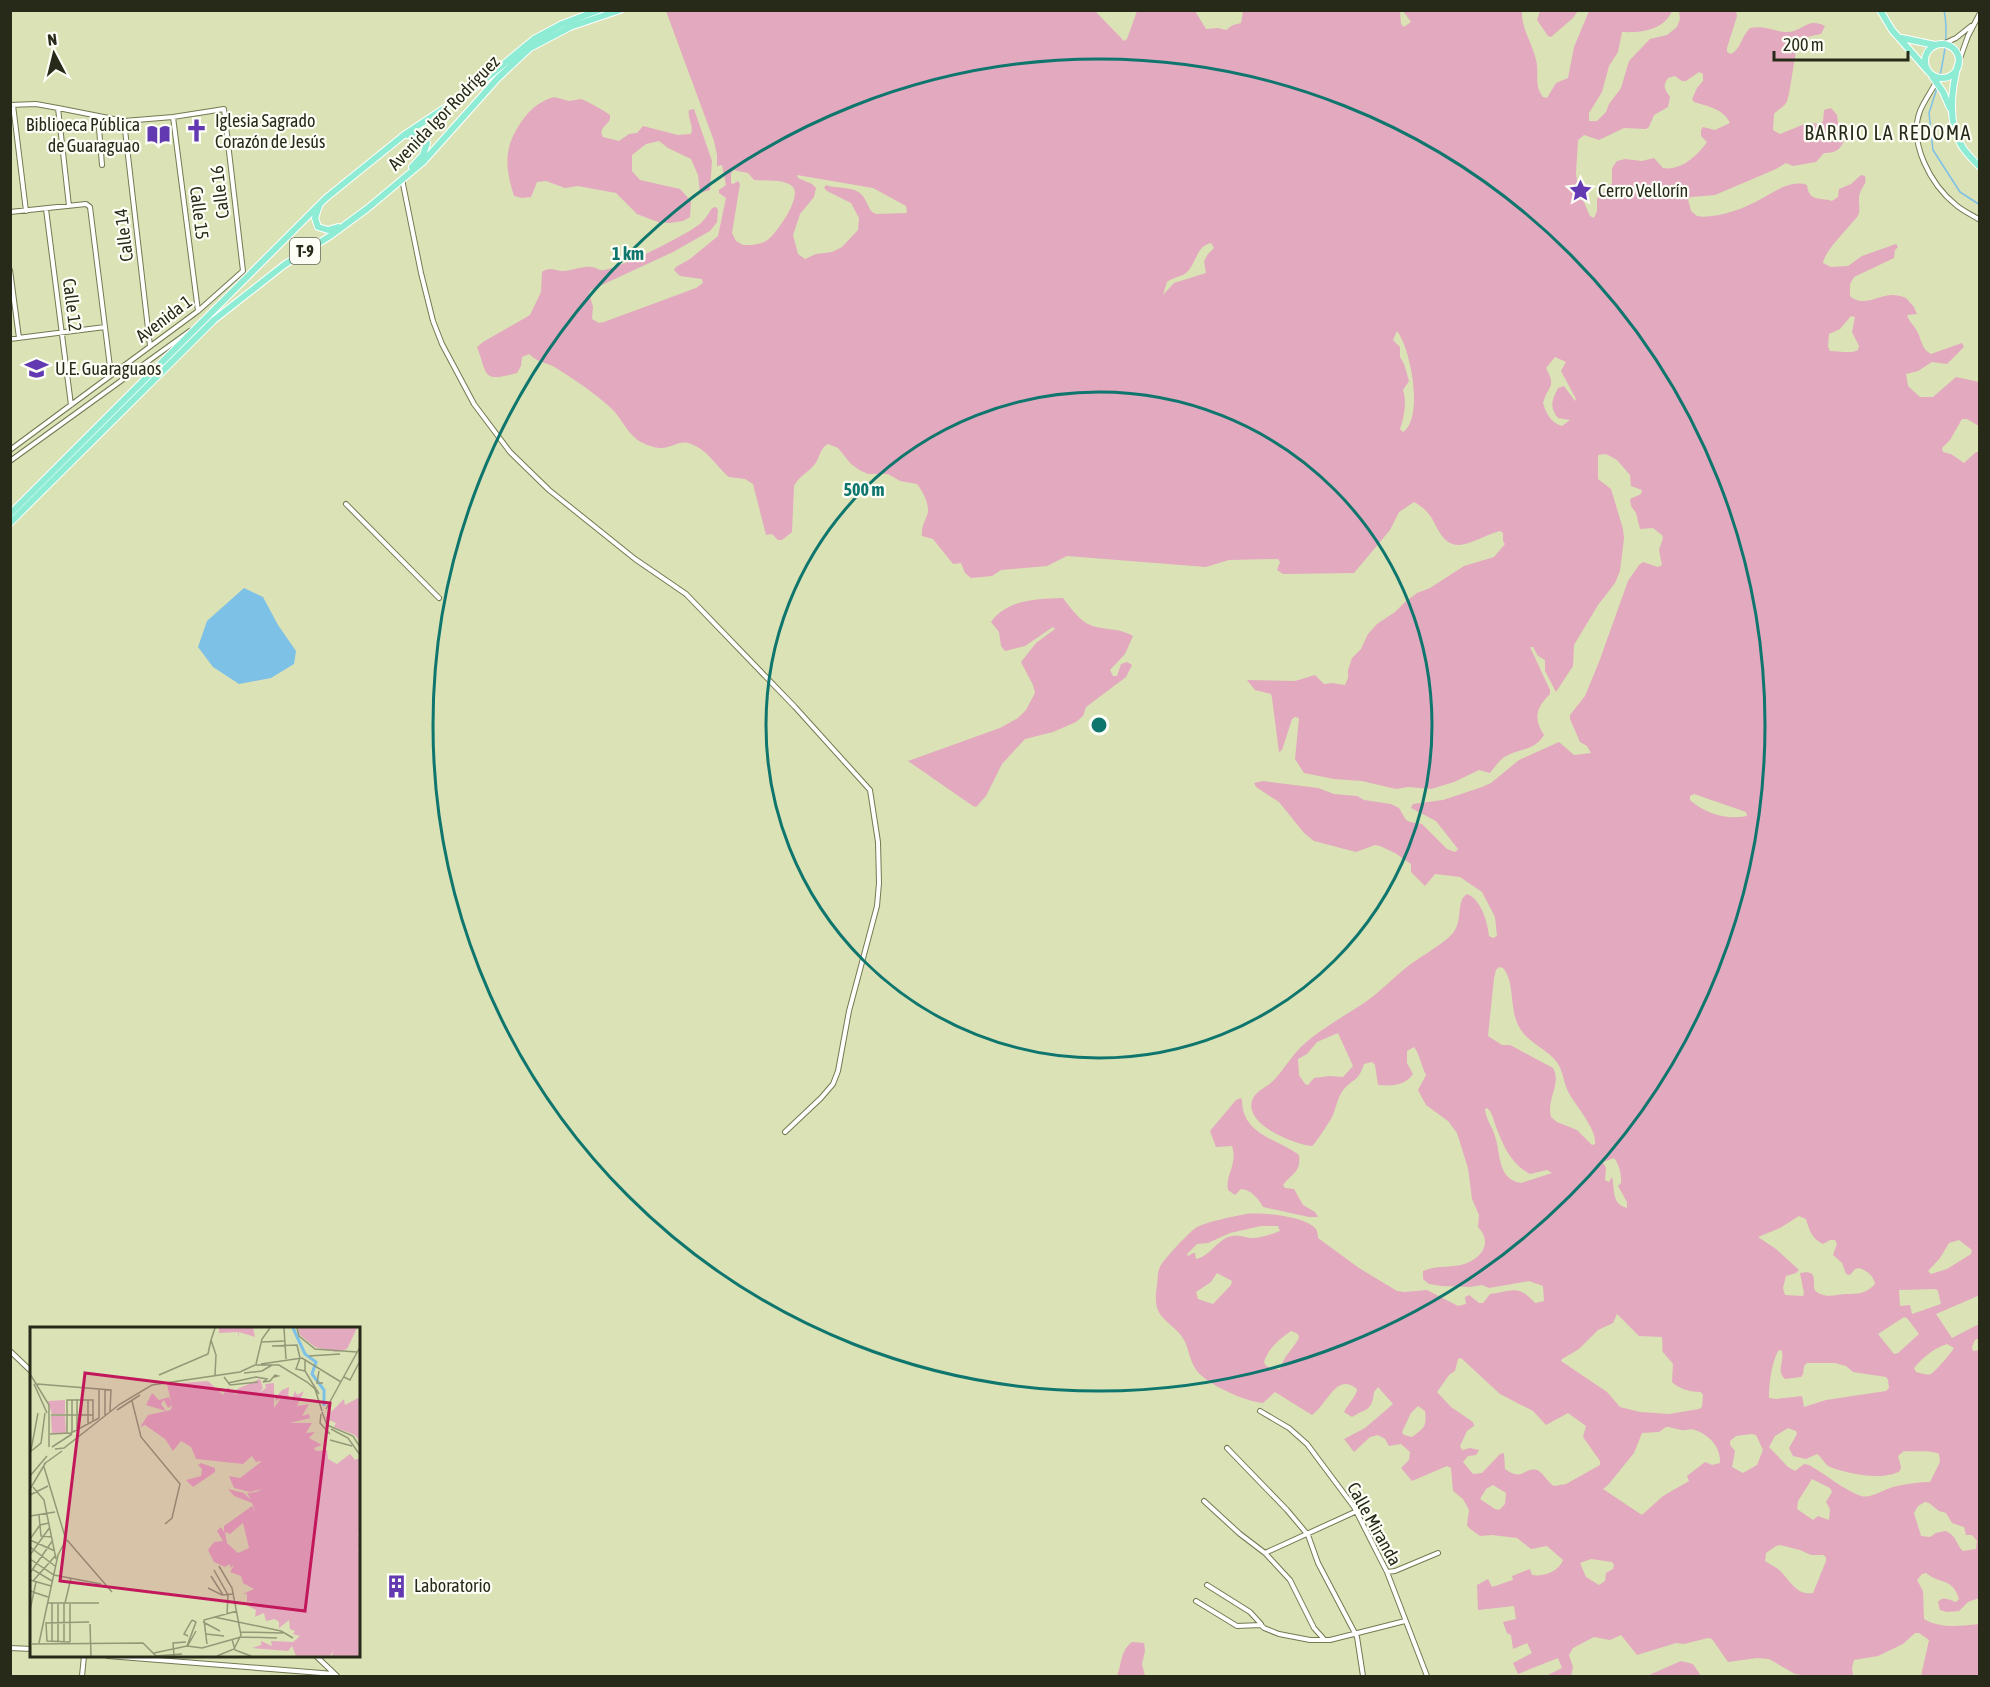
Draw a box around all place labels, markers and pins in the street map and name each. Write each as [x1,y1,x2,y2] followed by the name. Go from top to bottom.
[215,110,325,152] place label: Iglesia Sagrado Corazón de Jesús
[26,114,140,156] place label: Biblioeca Pública de Guaraguao
[184,118,210,144] church icon: Iglesia Sagrado Corazón de Jesús
[145,122,171,148] library icon: Biblioeca Pública de Guaraguao
[1567,178,1593,204] place icon: Cerro Vellorín
[1598,180,1688,201] place label: Cerro Vellorín
[24,356,50,382] school or university icon: U.E. Guaraguaos
[55,358,161,379] place label: U.E. Guaraguaos
[1089,715,1109,735] centre of rings
[383,1573,409,1599] building icon: Laboratorio
[414,1575,491,1596] place label: Laboratorio

